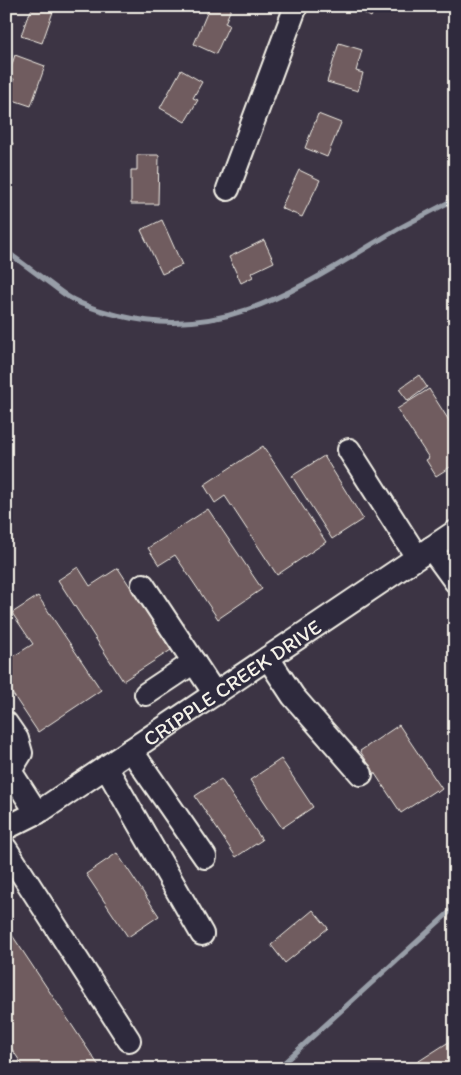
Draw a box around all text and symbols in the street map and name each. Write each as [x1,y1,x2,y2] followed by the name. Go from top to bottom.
[138,613,326,751] street label: CRIPPLE CREEK DRIVE

